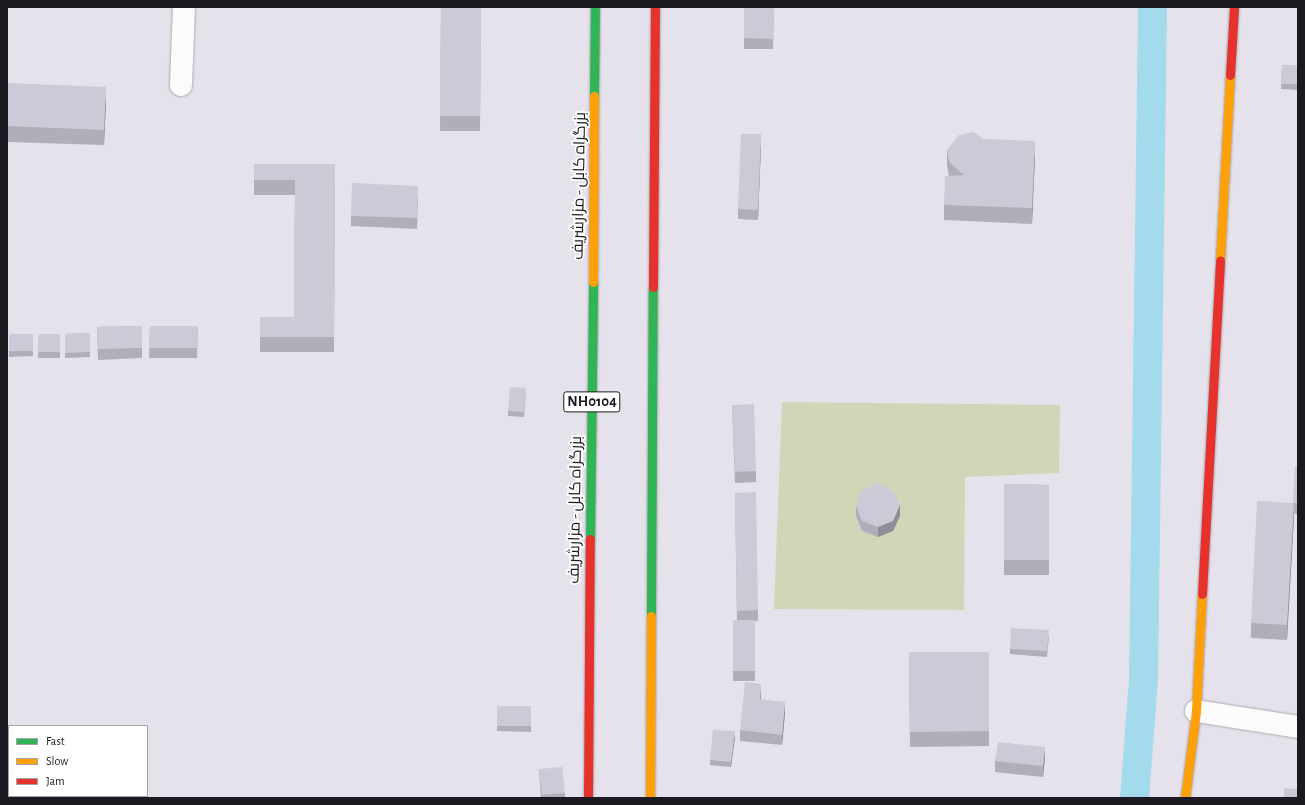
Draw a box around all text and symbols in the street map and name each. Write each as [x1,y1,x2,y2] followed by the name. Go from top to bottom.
[568,112,590,260] street label: بزرگراه کابل - مزارشریف
[563,389,621,415] road number: NH0104
[564,436,586,584] street label: بزرگراه کابل - مزارشریف
[8,725,148,797] legend
[46,735,65,747] text: Fast
[46,755,68,767] text: Slow
[46,775,65,787] text: Jam

